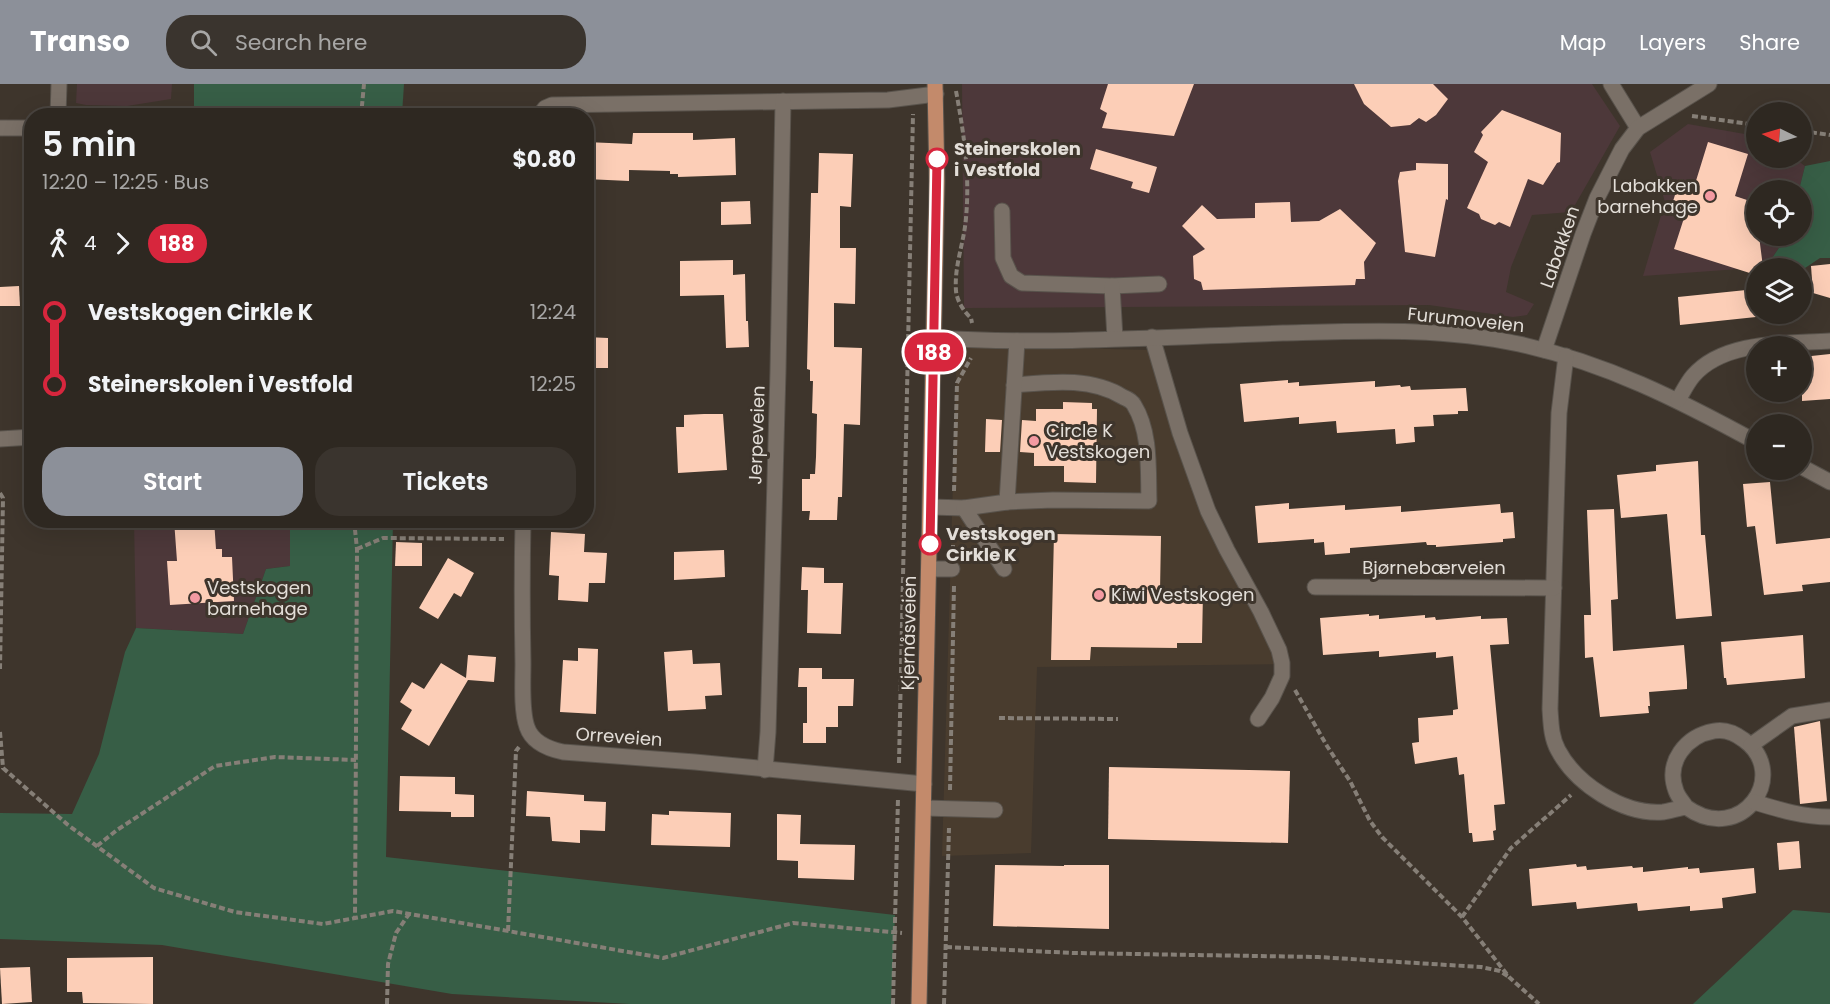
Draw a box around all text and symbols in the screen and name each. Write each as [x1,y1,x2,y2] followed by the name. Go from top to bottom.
[166,15,586,69] search box
[30,22,130,61] text: Transo
[187,26,220,59] icon: search
[235,27,367,58] text: Search here
[1560,28,1606,57] text: Map
[1639,28,1706,57] text: Layers
[1739,28,1800,57] text: Share
[1746,102,1812,168] north arrow
[1746,102,1812,480] map controls
[42,121,137,168] text: 5 min
[954,136,1081,182] place label: Steinerskolen i Vestfold
[512,144,576,175] text: $0.80
[926,148,948,170] marker: Steinerskolen i Vestfold
[42,168,209,196] text: 12:20 – 12:25 · Bus
[1597,173,1698,219] place label: Labakken barnehage
[1746,180,1812,246] button: locate
[1703,189,1717,203] marker: Labakken barnehage
[1534,202,1585,291] street label: Labakken
[42,227,75,260] icon: walk
[106,227,139,260] icon: forward
[84,229,97,257] text: 4
[160,229,195,258] text: 188
[1746,258,1812,324] button: layers
[88,297,313,328] text: Vestskogen Cirkle K
[530,298,576,326] text: 12:24
[1406,301,1526,338] street label: Furumoveien
[900,332,968,372] line badge: 188
[1746,336,1812,402] button: +
[916,338,952,367] text: 188
[88,369,353,400] text: Steinerskolen i Vestfold
[530,370,576,398] text: 12:25
[742,385,771,485] street label: Jerpeveien
[1746,414,1812,480] button: −
[1046,418,1150,464] place label: Circle K Vestskogen
[1027,434,1041,448] marker: Circle K Vestskogen
[42,447,303,516] button: Start
[315,447,576,516] button: Tickets
[946,521,1056,567] place label: Vestskogen Cirkle K
[919,533,941,555] marker: Vestskogen Cirkle K
[1362,555,1506,580] street label: Bjørnebærveien
[207,575,311,621] place label: Vestskogen barnehage
[895,575,922,690] street label: Kjernåsveien
[1111,582,1255,607] place label: Kiwi Vestskogen
[1092,588,1106,602] marker: Kiwi Vestskogen
[188,591,202,605] marker: Vestskogen barnehage
[575,721,663,752] street label: Orreveien

